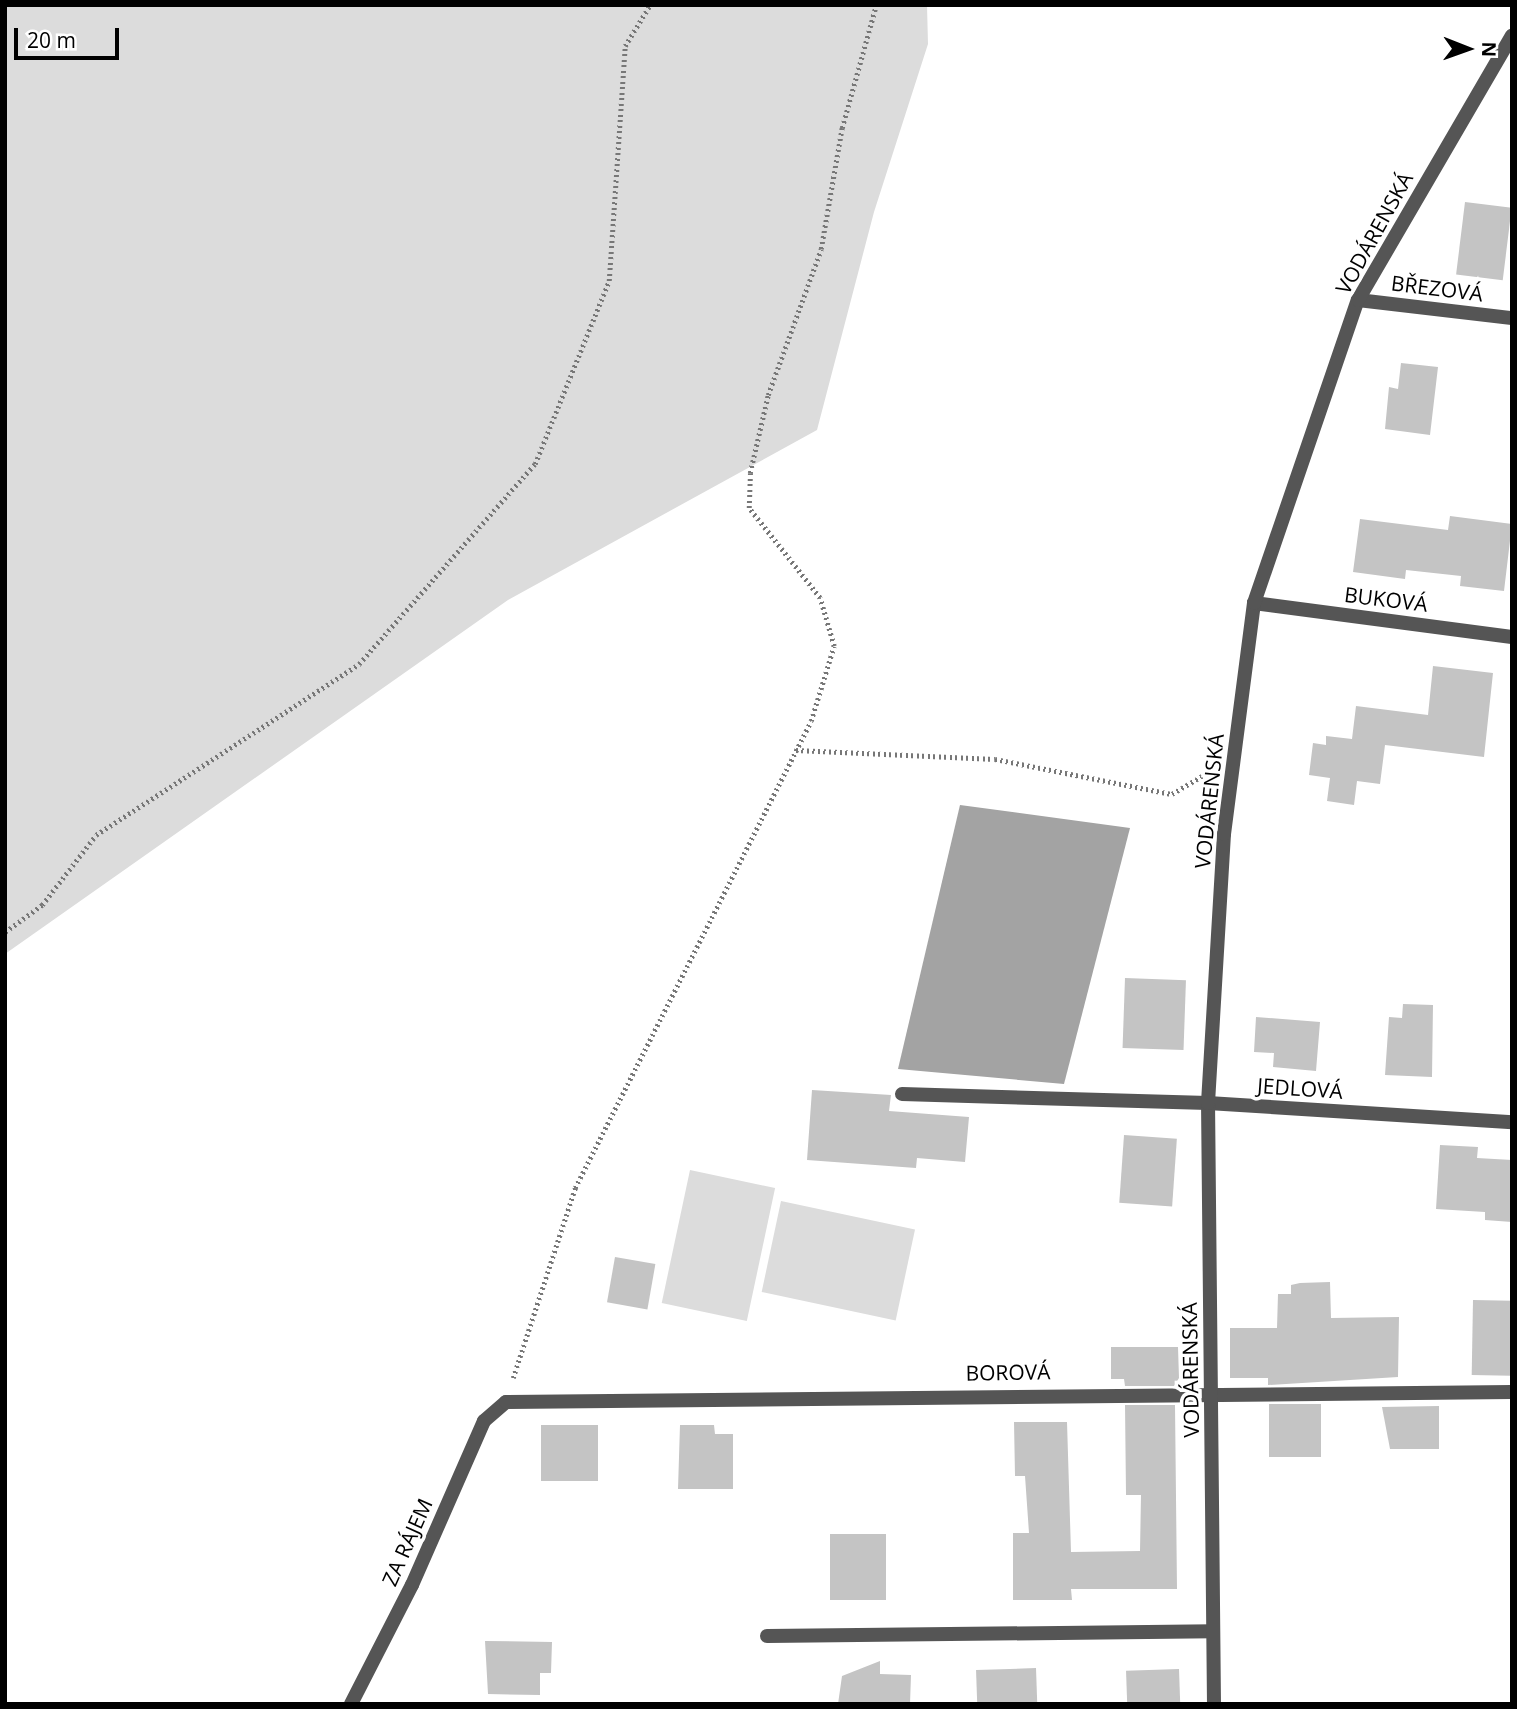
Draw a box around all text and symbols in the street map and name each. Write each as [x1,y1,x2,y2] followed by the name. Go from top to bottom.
[18,14,122,58] scale bar
[1433,14,1503,84] north arrow
[27,26,76,54] text: 20 m
[1476,41,1502,57] text: N
[1330,168,1418,298] street label: VODÁRENSKÁ
[1390,270,1484,306] street label: BŘEZOVÁ
[1343,581,1429,617] street label: BUKOVÁ
[1189,732,1229,870] street label: VODÁRENSKÁ
[1256,1072,1344,1104] street label: JEDLOVÁ
[1176,1302,1204,1438] street label: VODÁRENSKÁ
[965,1359,1051,1385] street label: BOROVÁ
[377,1494,437,1590] street label: ZA RÁJEM

